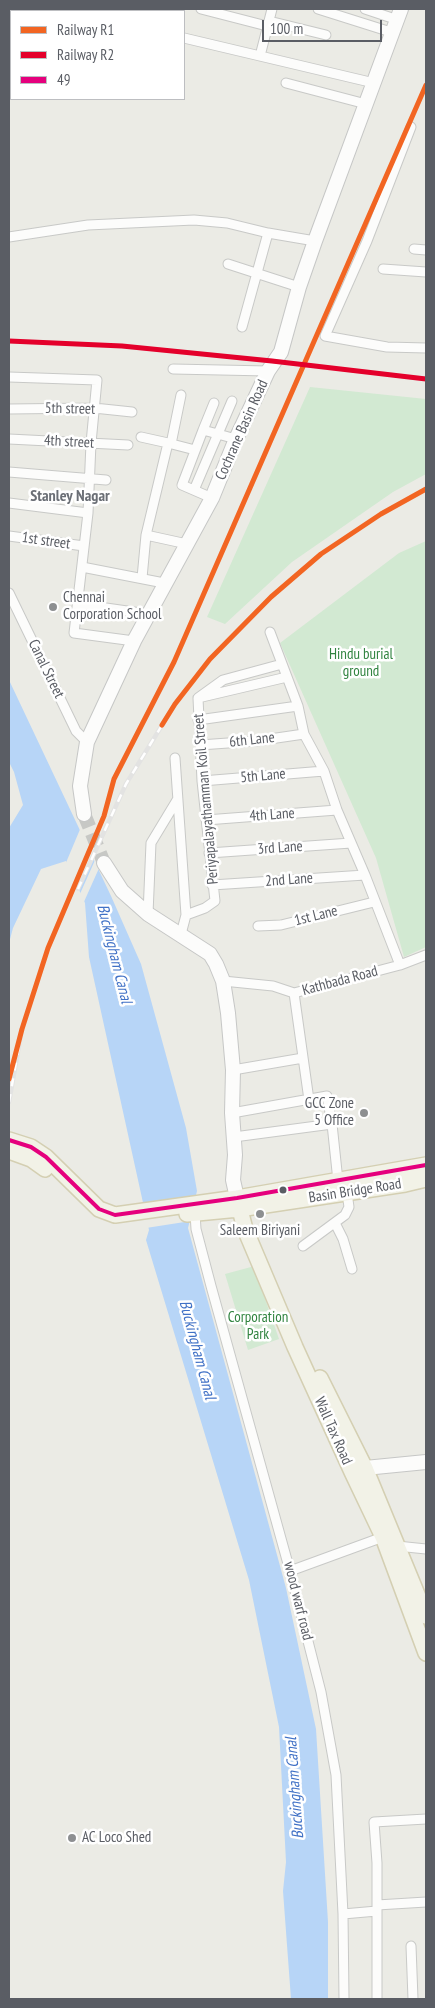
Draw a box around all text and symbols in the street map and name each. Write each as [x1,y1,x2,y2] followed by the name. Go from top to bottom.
[10,10,185,100] legend
[265,10,385,42] scale bar
[270,19,303,38] text: 100 m
[57,20,114,39] text: Railway R1
[57,45,114,64] text: Railway R2
[57,70,71,89] text: 49
[212,377,272,483] street label: Cochrane Basin Road
[45,400,95,418] street label: 5th street
[43,432,95,452] street label: 4th street
[30,486,110,506] district label: Stanley Nagar
[21,529,71,553] street label: 1st street
[63,589,162,624] place label: Chennai Corporation School
[47,601,59,613] marker: Chennai Corporation School
[24,637,68,701] street label: Canal Street
[329,646,393,681] park label: Hindu burial ground
[190,713,222,885] street label: Periyapalayathamman Koil Street
[228,729,276,751] street label: 6th Lane
[240,765,286,787] street label: 5th Lane
[249,804,295,826] street label: 4th Lane
[257,837,303,859] street label: 3rd Lane
[265,869,313,891] street label: 2nd Lane
[92,902,136,1006] water label: Buckingham Canal
[293,902,339,930] street label: 1st Lane
[300,962,380,1000] street label: Kathbada Road
[305,1095,354,1130] place label: GCC Zone 5 Office
[358,1107,370,1119] marker: GCC Zone 5 Office
[307,1175,403,1207] street label: Basin Bridge Road
[278,1185,288,1195] unlabelled marker
[254,1208,266,1220] marker: Saleem Biriyani
[220,1222,300,1240] place label: Saleem Biriyani
[175,1298,219,1402] water label: Buckingham Canal
[228,1309,288,1344] park label: Corporation Park
[310,1394,356,1468] street label: Wall Tax Road
[280,1560,316,1642] street label: wood warf road
[282,1737,308,1839] water label: Buckingham Canal
[82,1829,151,1847] place label: AC Loco Shed
[66,1832,78,1844] marker: AC Loco Shed

